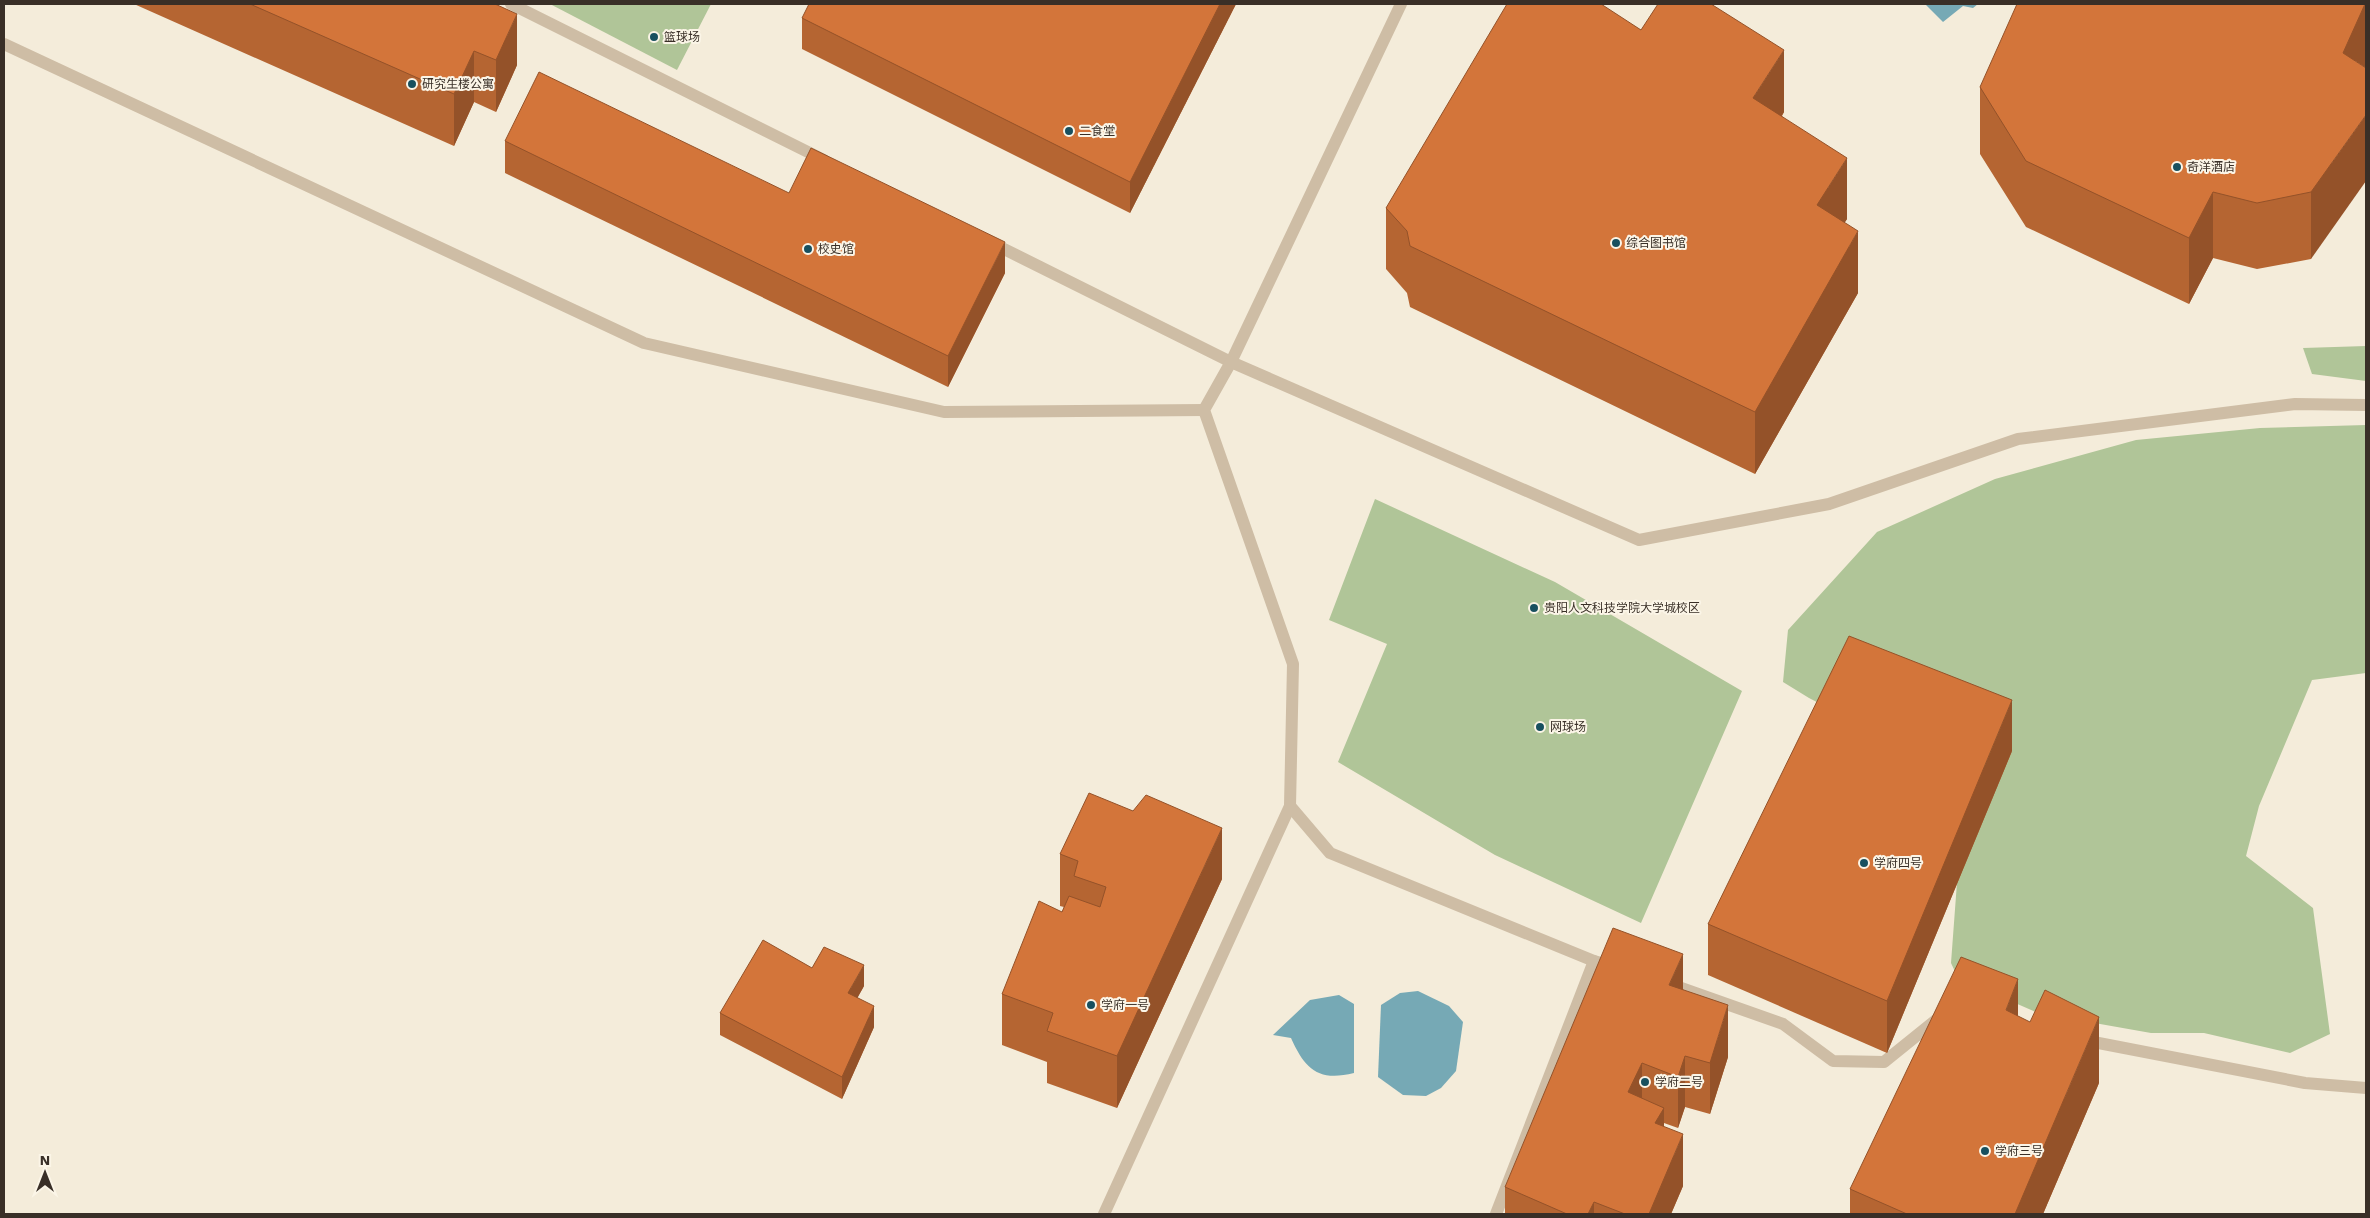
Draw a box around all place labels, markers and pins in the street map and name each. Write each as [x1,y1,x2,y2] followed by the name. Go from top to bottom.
[664,30,700,44] place label: 篮球场
[648,31,660,43] marker: 篮球场
[422,77,494,91] place label: 研究生楼公寓
[406,78,418,90] marker: 研究生楼公寓
[1079,124,1115,138] place label: 二食堂
[1063,125,1075,137] marker: 二食堂
[2187,160,2235,174] place label: 奇洋酒店
[2171,161,2183,173] marker: 奇洋酒店
[1626,236,1686,250] place label: 综合图书馆
[1610,237,1622,249] marker: 综合图书馆
[818,242,854,256] place label: 校史馆
[802,243,814,255] marker: 校史馆
[1544,601,1700,615] place label: 贵阳人文科技学院大学城校区
[1528,602,1540,614] marker: 贵阳人文科技学院大学城校区
[1550,720,1586,734] place label: 网球场
[1534,721,1546,733] marker: 网球场
[1874,856,1922,870] place label: 学府四号
[1858,857,1870,869] marker: 学府四号
[1101,998,1149,1012] place label: 学府一号
[1085,999,1097,1011] marker: 学府一号
[1655,1075,1703,1089] place label: 学府二号
[1639,1076,1651,1088] marker: 学府二号
[1995,1144,2043,1158] place label: 学府三号
[1979,1145,1991,1157] marker: 学府三号

